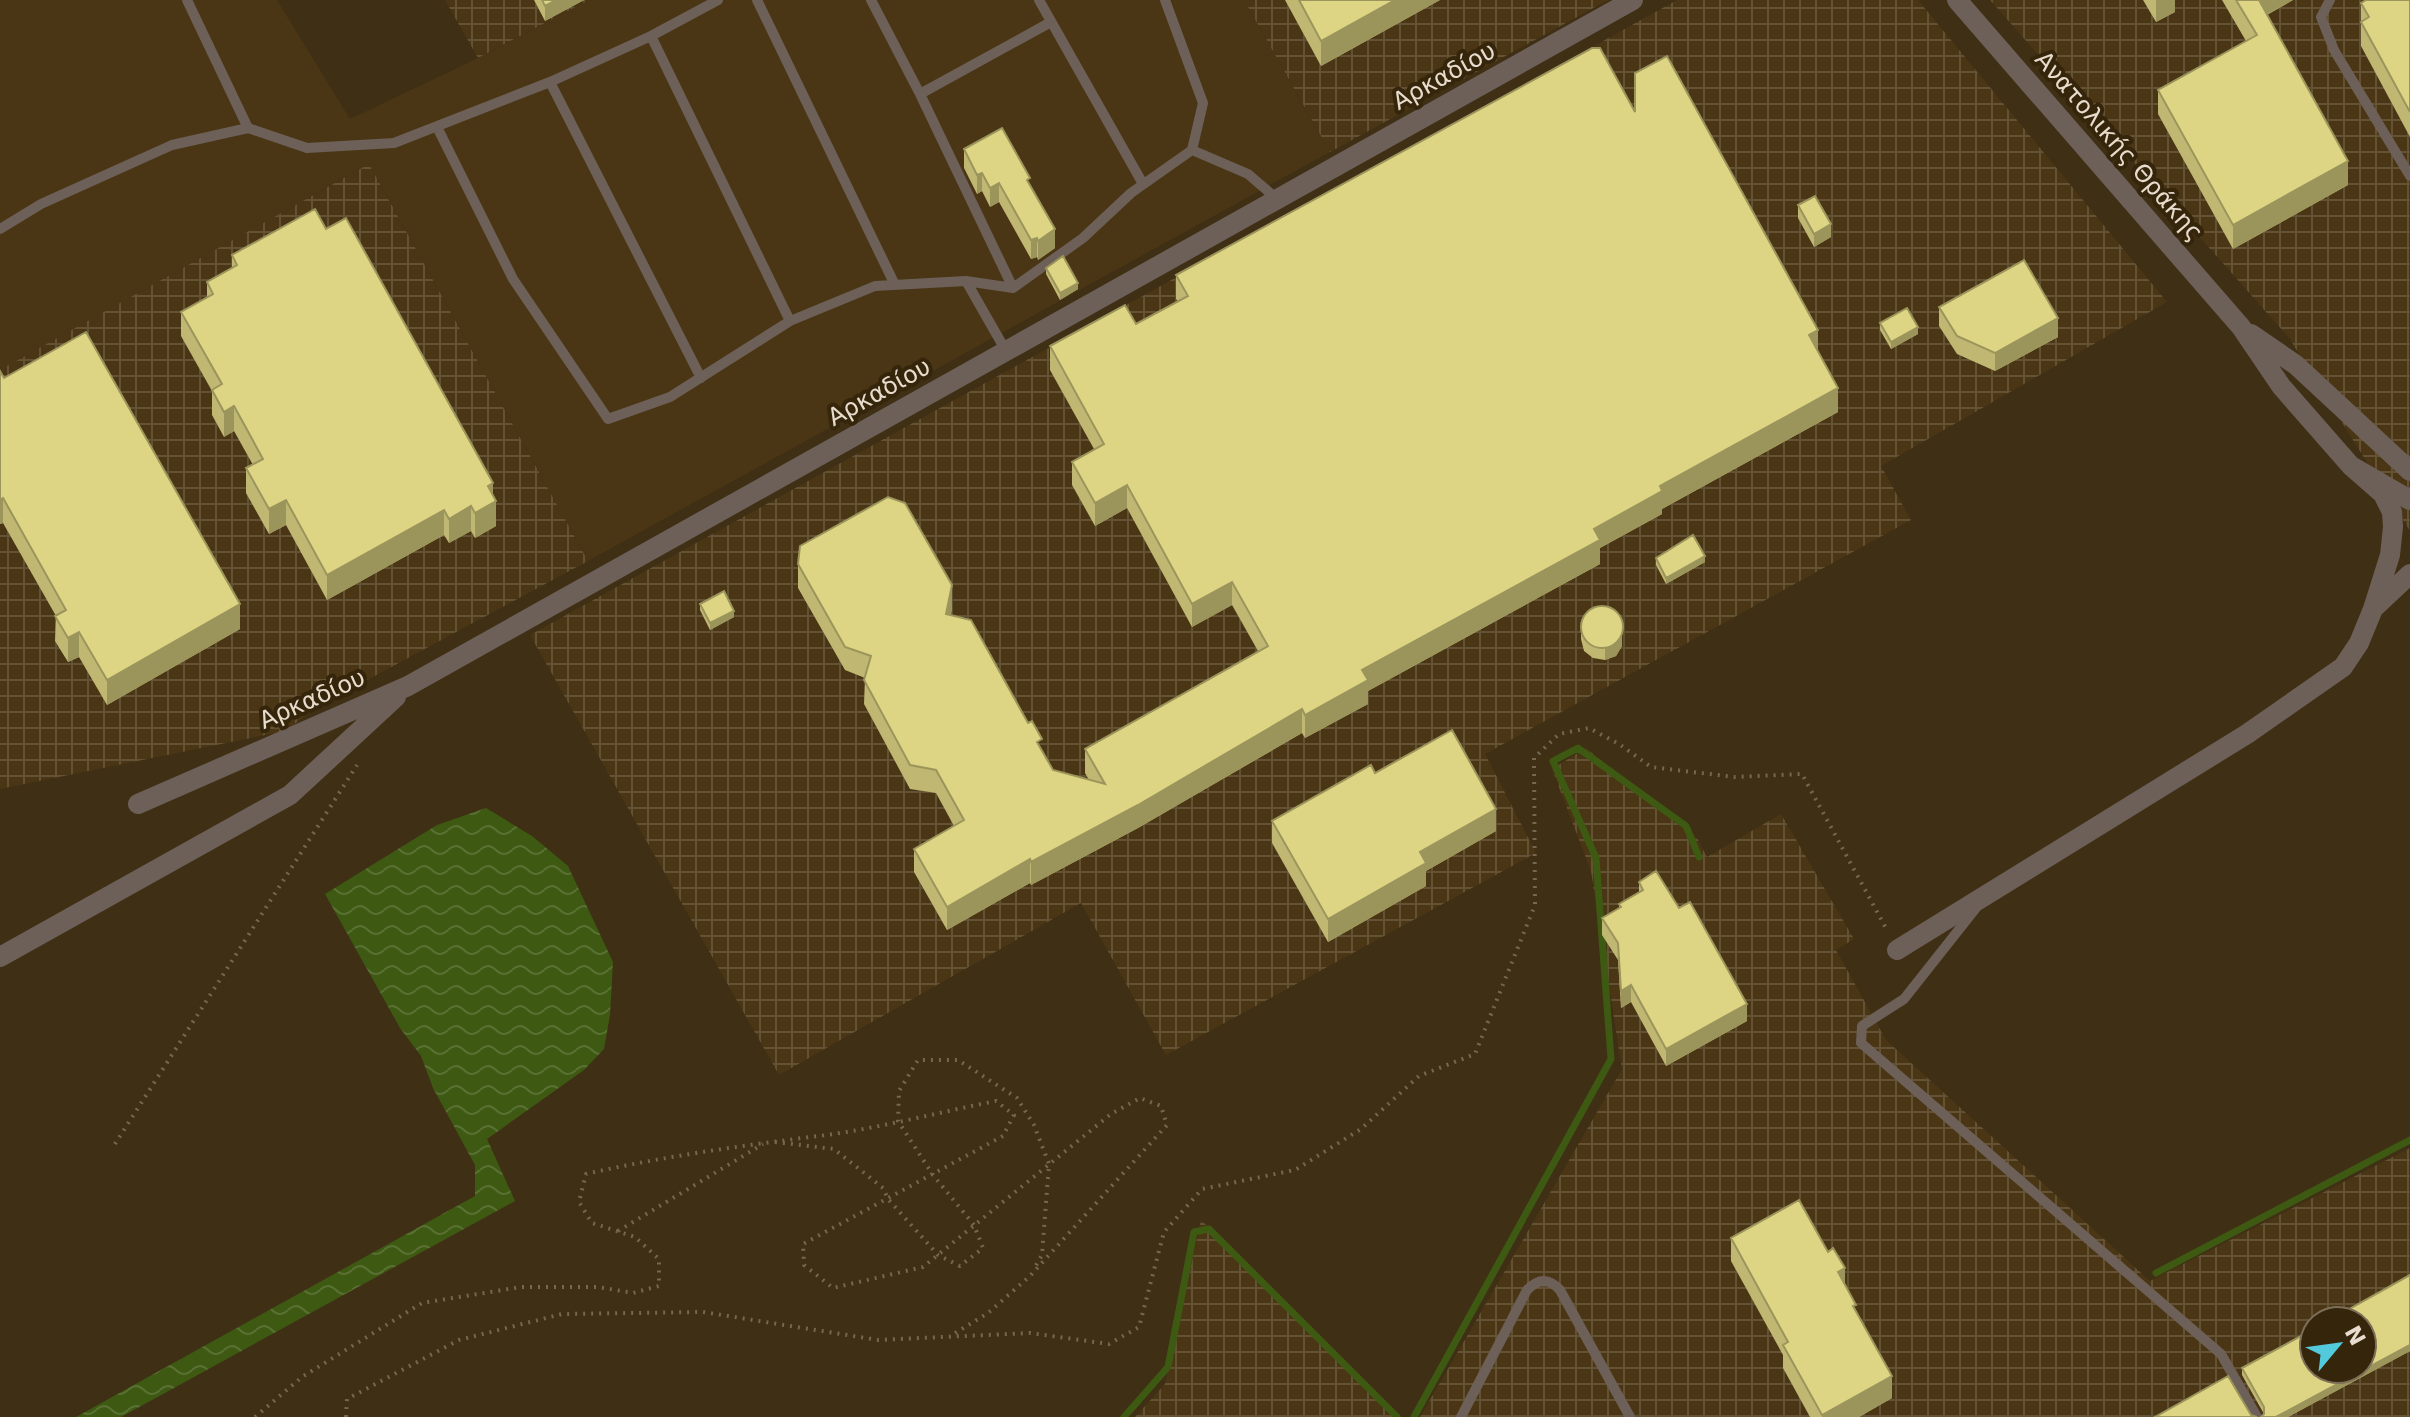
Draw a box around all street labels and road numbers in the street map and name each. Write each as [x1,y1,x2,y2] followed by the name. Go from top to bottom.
[1388,36,1500,116] street label: Αρκαδίου
[2029,46,2209,246] street label: Ανατολικής Θράκης
[823,352,935,432] street label: Αρκαδίου
[255,663,369,735] street label: Αρκαδίου

